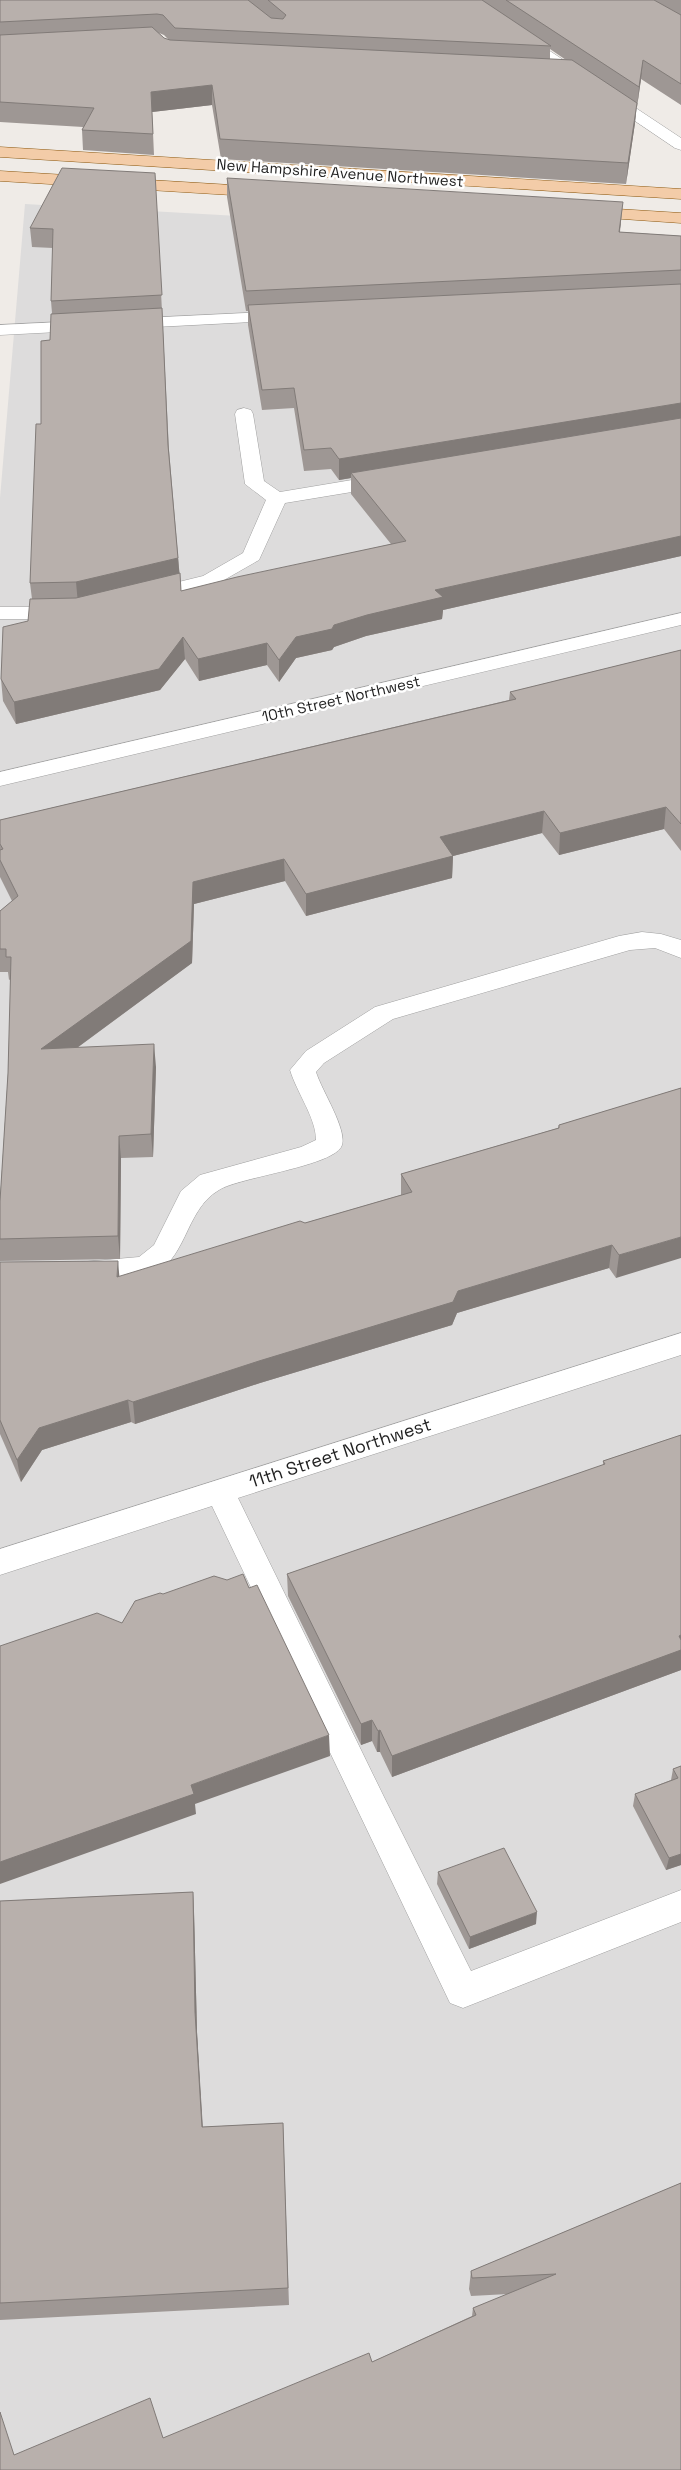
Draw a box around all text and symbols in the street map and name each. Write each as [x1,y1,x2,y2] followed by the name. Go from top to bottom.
[216,154,464,191] street label: New Hampshire Avenue Northwest
[260,671,422,726] street label: 10th Street Northwest
[246,1412,434,1493] street label: 11th Street Northwest

